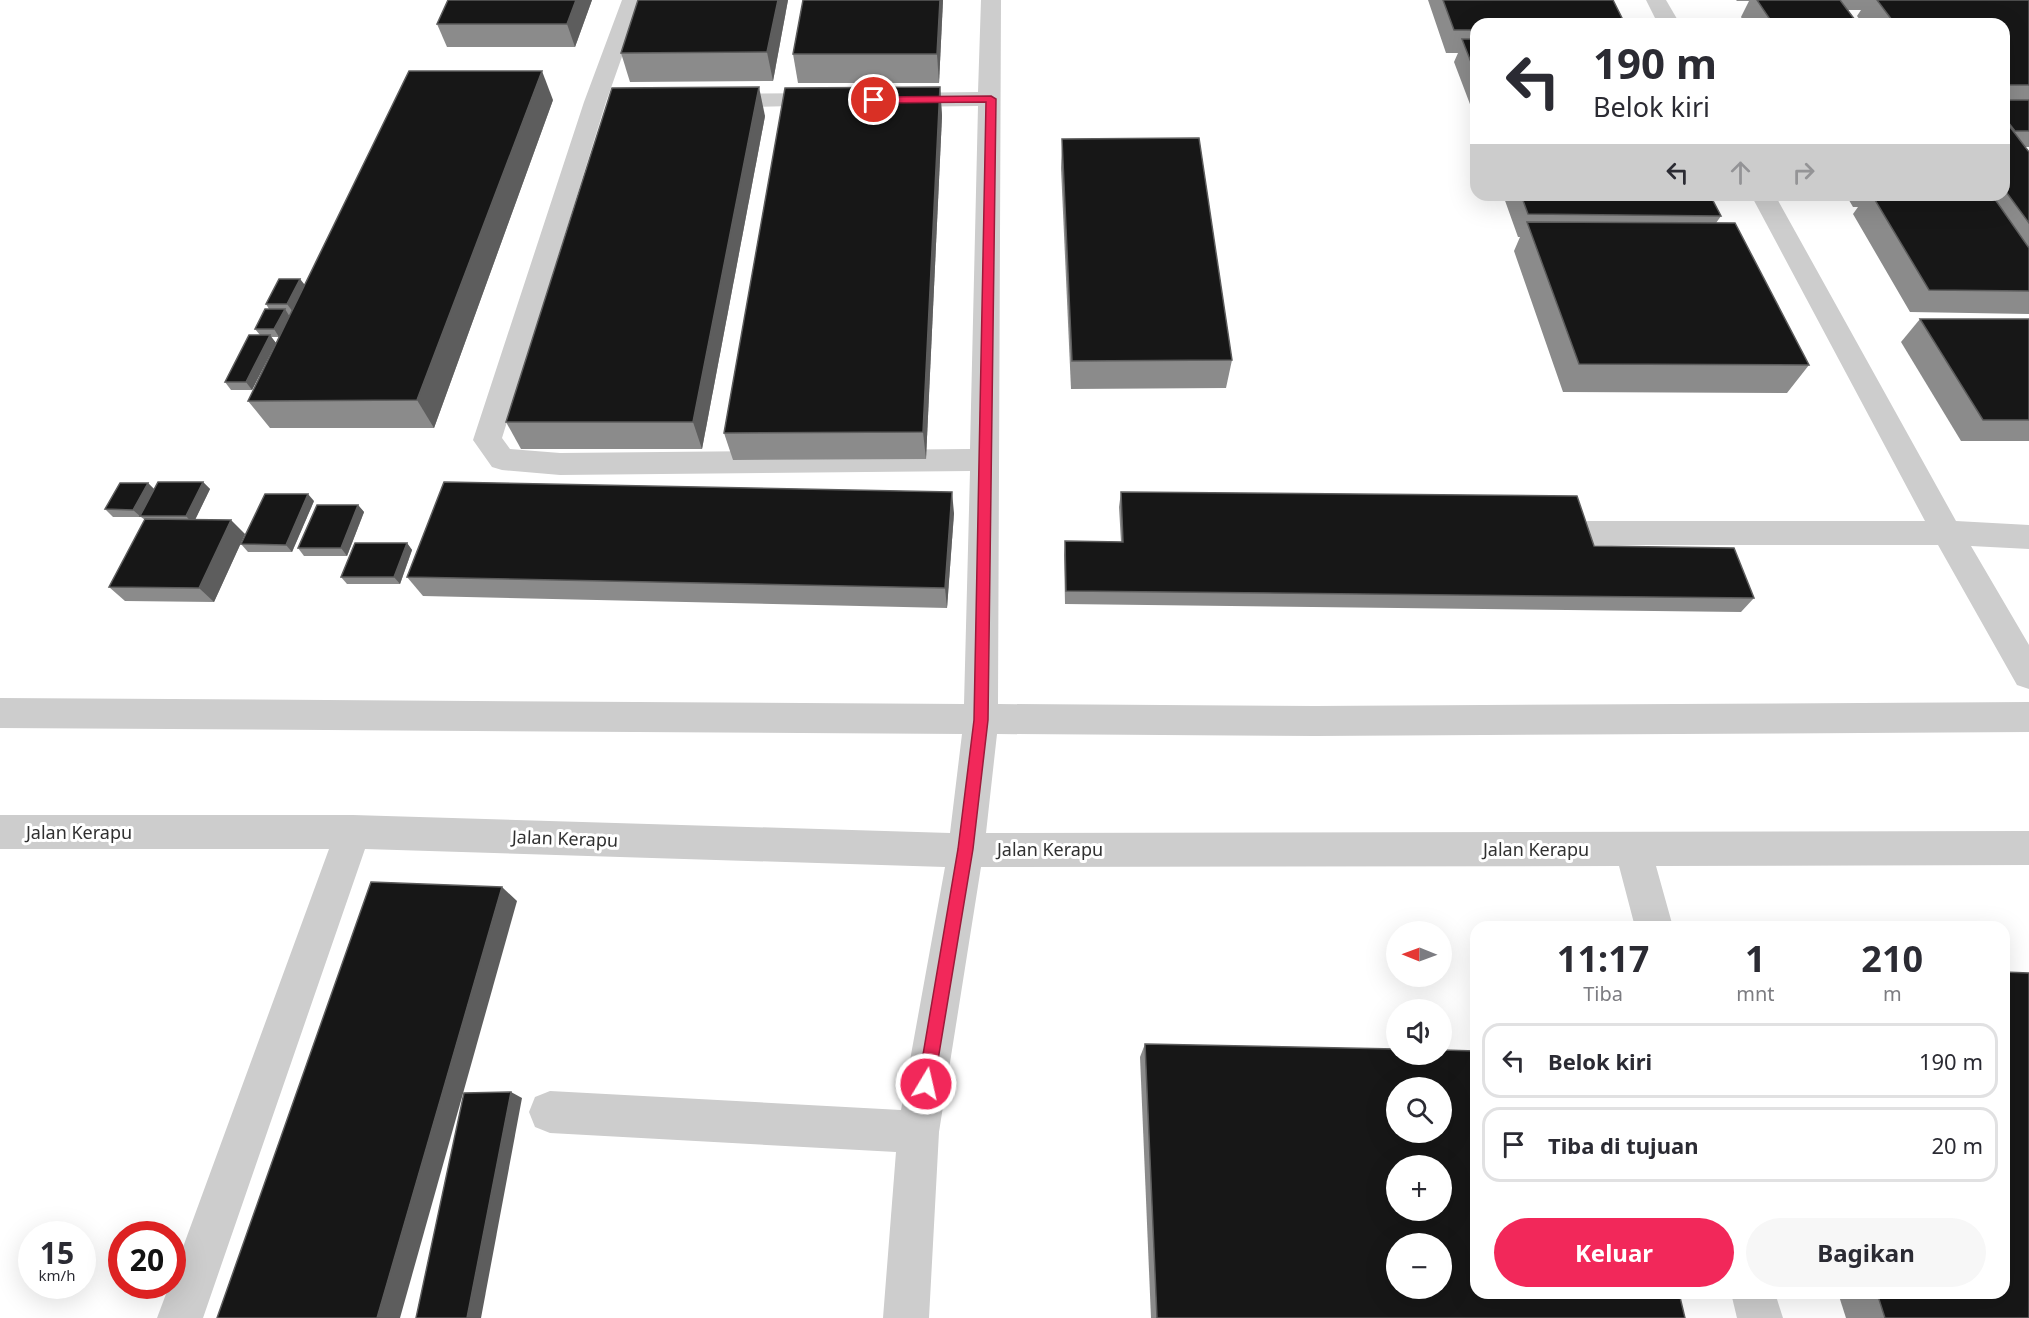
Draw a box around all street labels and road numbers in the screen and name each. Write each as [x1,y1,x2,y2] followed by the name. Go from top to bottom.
[24,820,132,844] street label: Jalan Kerapu
[510,824,618,852] street label: Jalan Kerapu
[995,837,1103,861] street label: Jalan Kerapu
[1481,837,1589,861] street label: Jalan Kerapu

